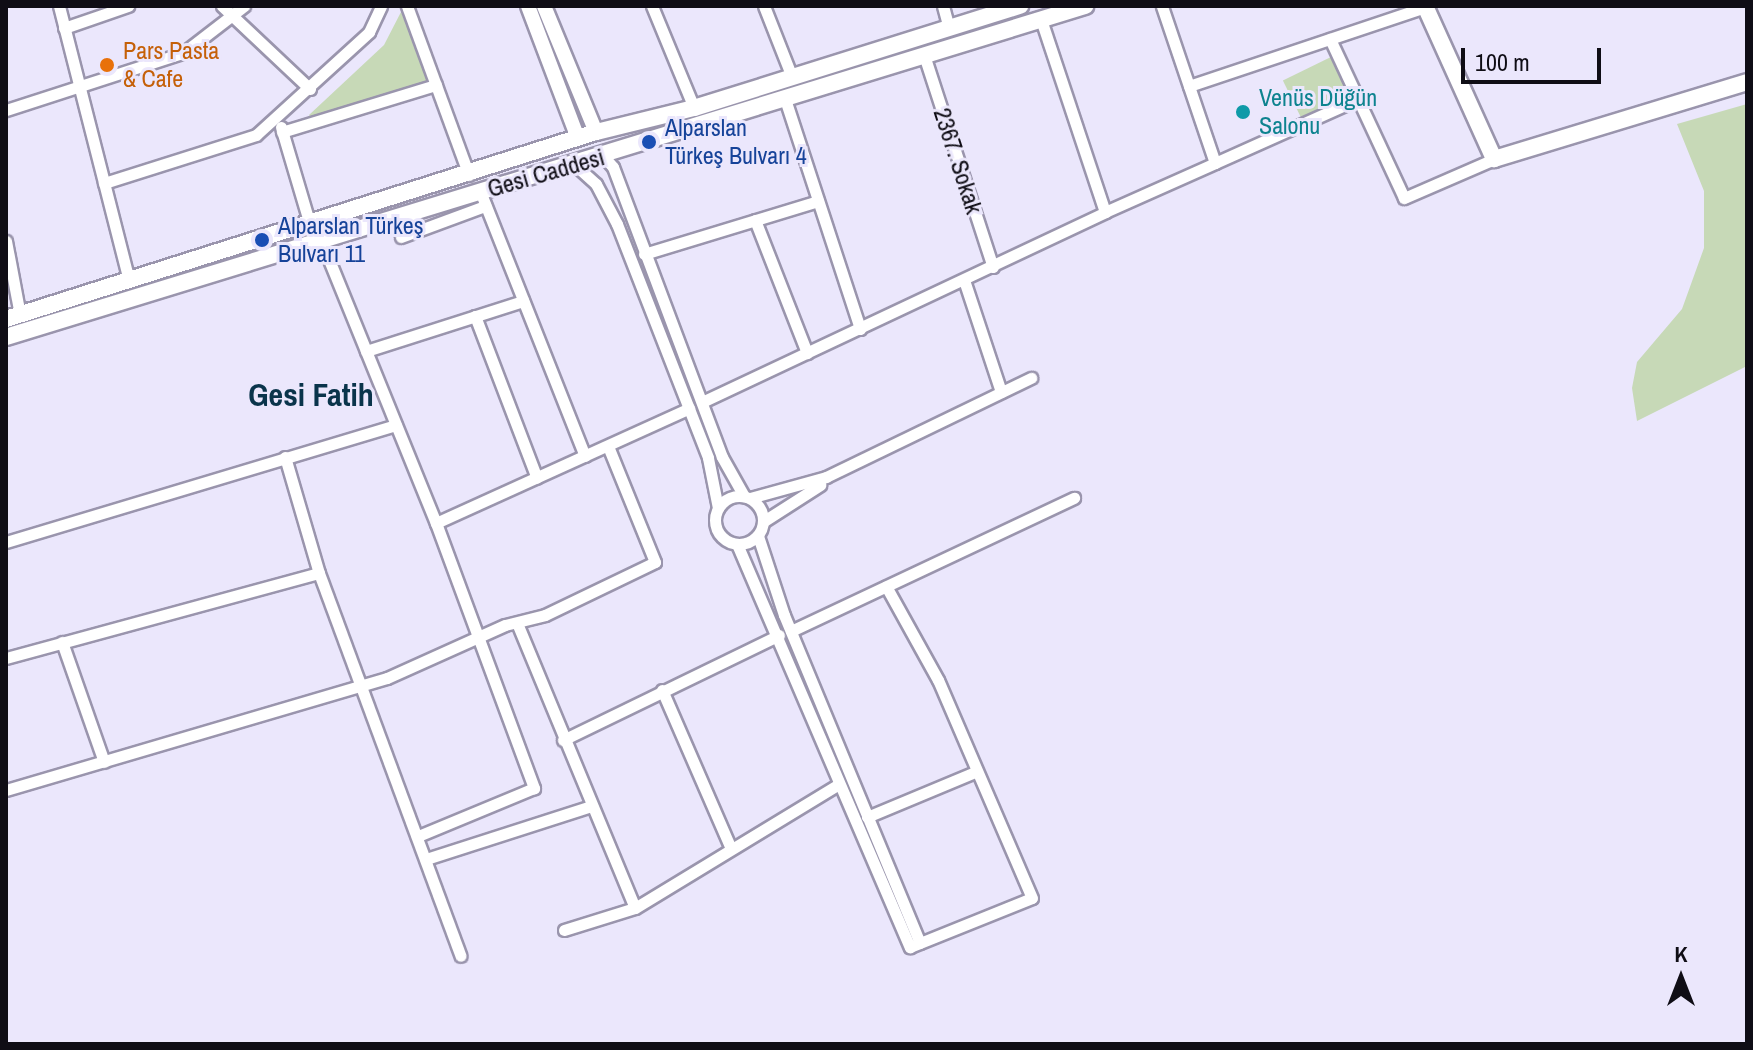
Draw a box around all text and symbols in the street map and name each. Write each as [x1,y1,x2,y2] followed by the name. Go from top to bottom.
[1465,32,1605,82] scale bar
[123,37,219,93] place label: Pars Pasta & Cafe
[1475,46,1530,78] text: 100 m
[98,56,116,74] marker: Pars Pasta & Cafe
[1259,84,1377,140] place label: Venüs Düğün Salonu
[1234,103,1252,121] marker: Venüs Düğün Salonu
[927,105,989,217] street label: 2367. Sokak
[665,114,807,170] place label: Alparslan Türkeş Bulvarı 4
[640,133,658,151] marker: Alparslan Türkeş Bulvarı 4
[484,143,608,203] street label: Gesi Caddesi
[278,212,424,268] place label: Alparslan Türkeş Bulvarı 11
[253,231,271,249] marker: Alparslan Türkeş Bulvarı 11
[248,376,374,414] district label: Gesi Fatih
[1641,938,1721,1018] north arrow
[1674,939,1688,969] text: K

